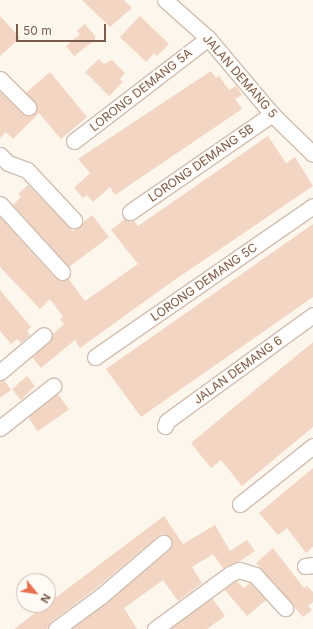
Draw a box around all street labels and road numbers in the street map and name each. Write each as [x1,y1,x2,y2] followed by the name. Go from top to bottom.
[200,31,280,121] street label: JALAN DEMANG 5
[87,46,195,134] street label: LORONG DEMANG 5A
[146,121,256,205] street label: LORONG DEMANG 5B
[148,240,260,324] street label: LORONG DEMANG 5C
[191,333,285,407] street label: JALAN DEMANG 6

